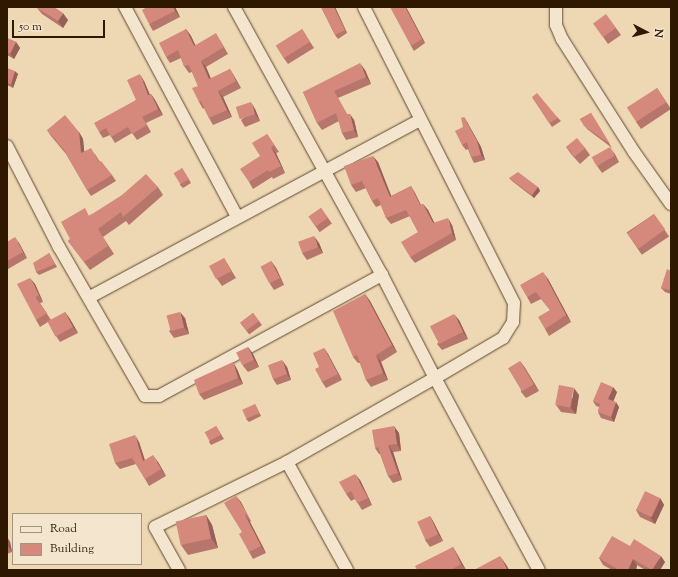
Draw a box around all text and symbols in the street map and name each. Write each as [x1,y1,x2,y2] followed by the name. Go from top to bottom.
[14,12,107,38] scale bar
[626,12,666,52] north arrow
[19,18,42,36] text: 50 m
[650,28,666,38] text: N
[12,513,142,565] legend
[50,520,77,538] text: Road
[50,540,94,558] text: Building

